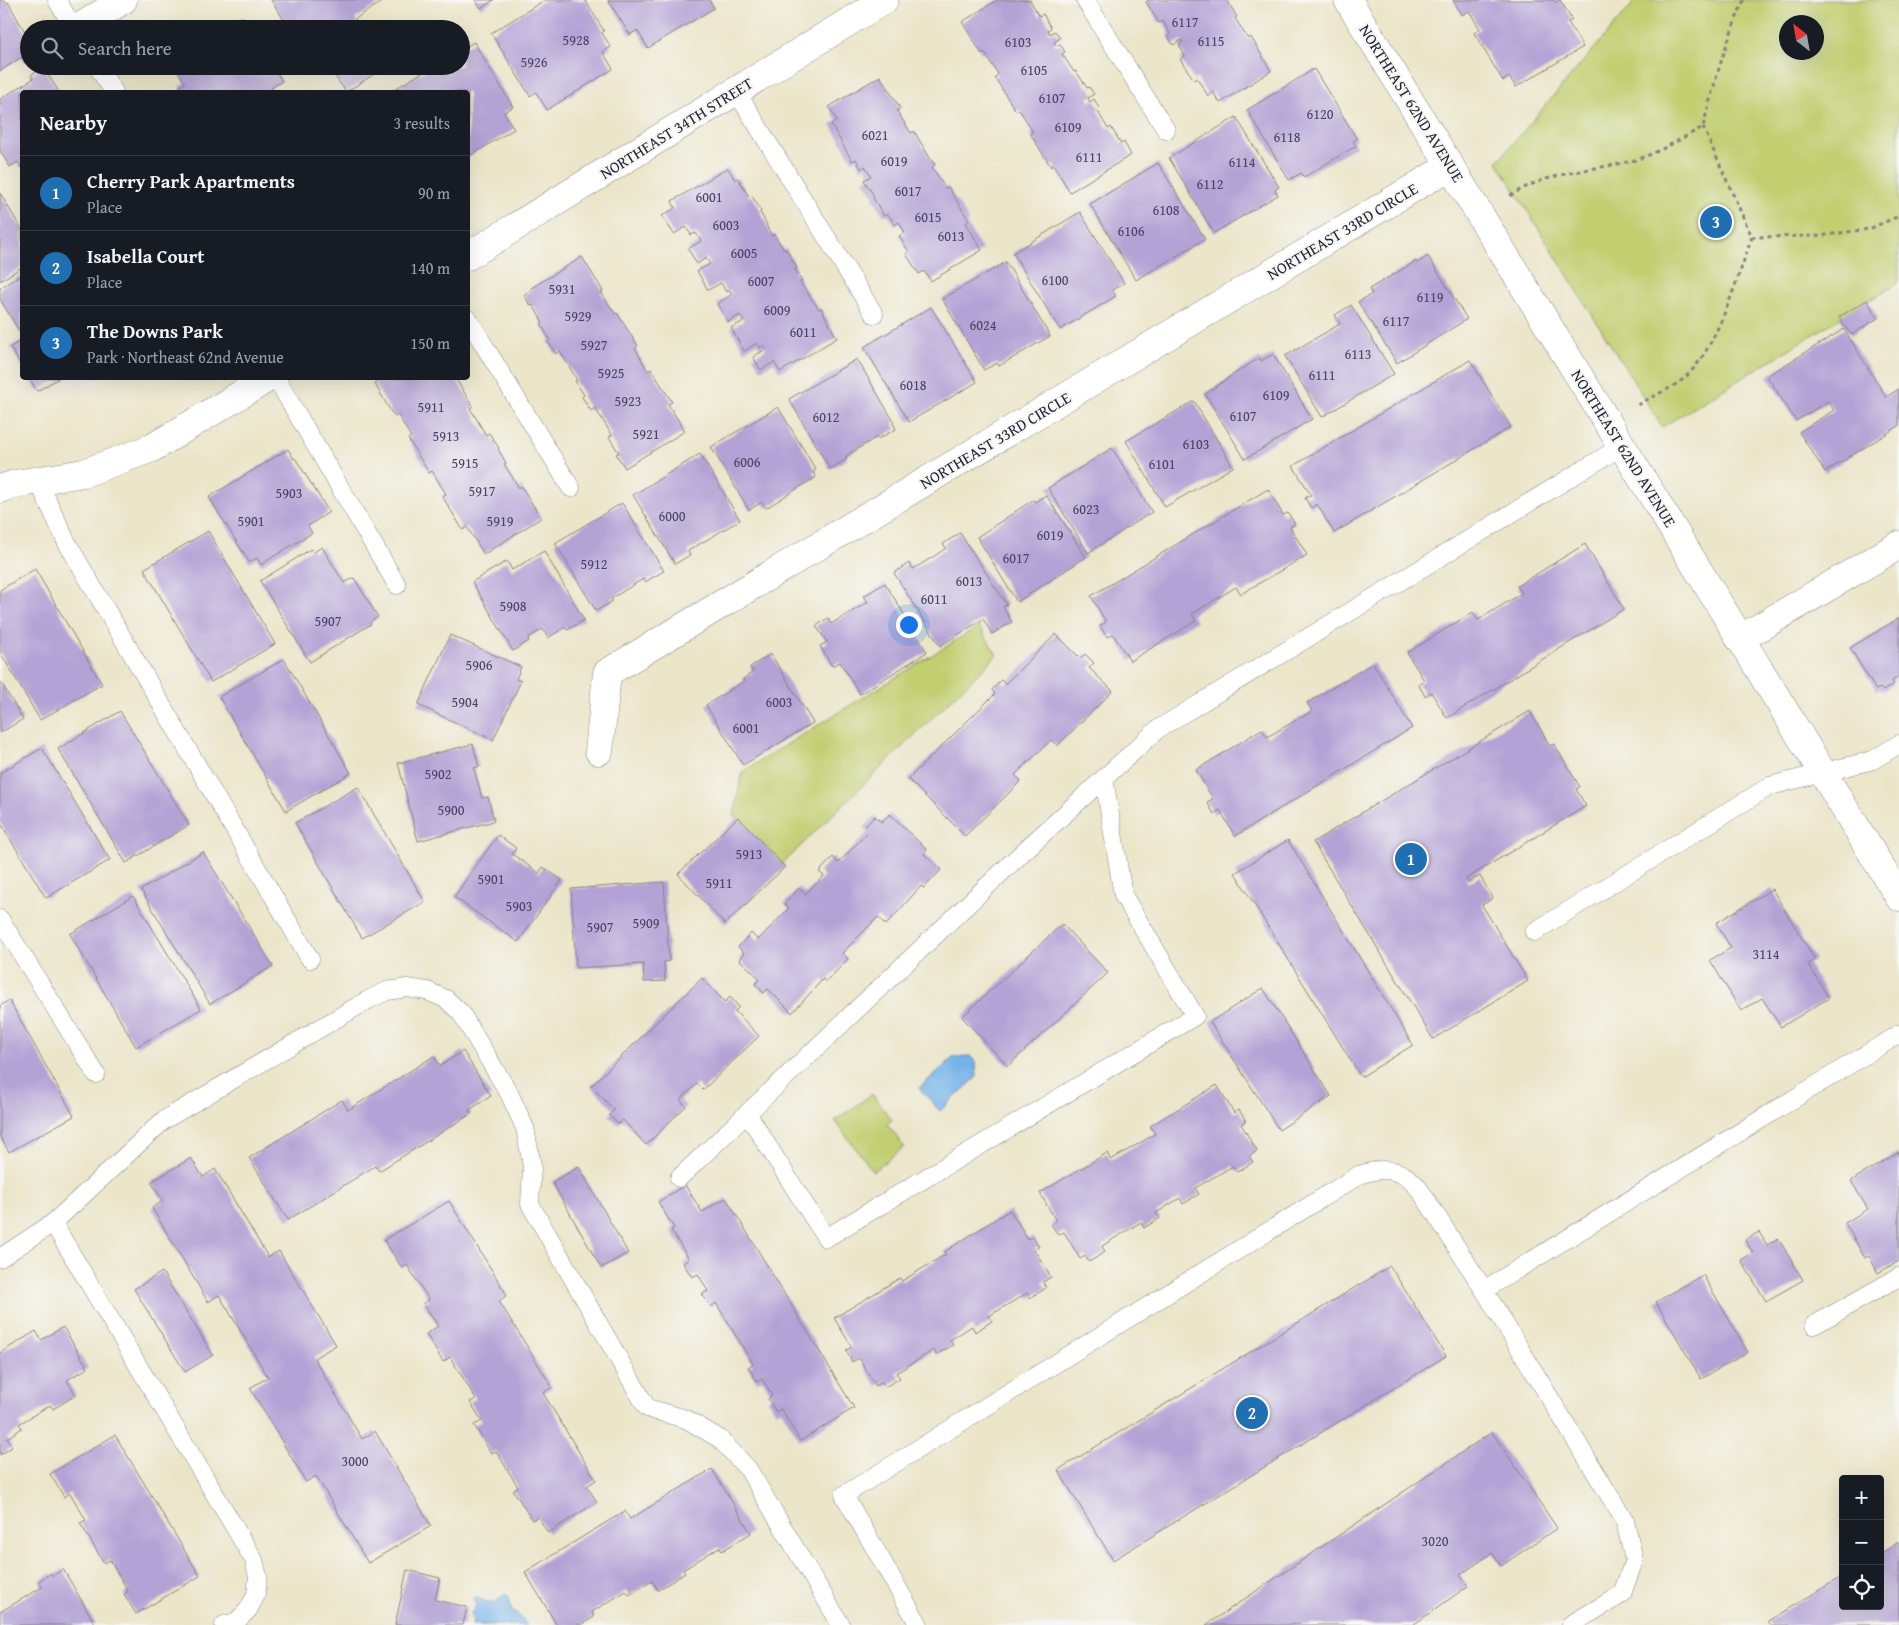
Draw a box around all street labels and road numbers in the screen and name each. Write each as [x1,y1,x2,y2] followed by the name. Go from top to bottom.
[1354,19,1470,187] street label: NORTHEAST 62ND AVENUE
[595,71,757,185] street label: NORTHEAST 34TH STREET
[1262,176,1422,286] street label: NORTHEAST 33RD CIRCLE
[1566,364,1682,532] street label: NORTHEAST 62ND AVENUE
[915,385,1075,495] street label: NORTHEAST 33RD CIRCLE

